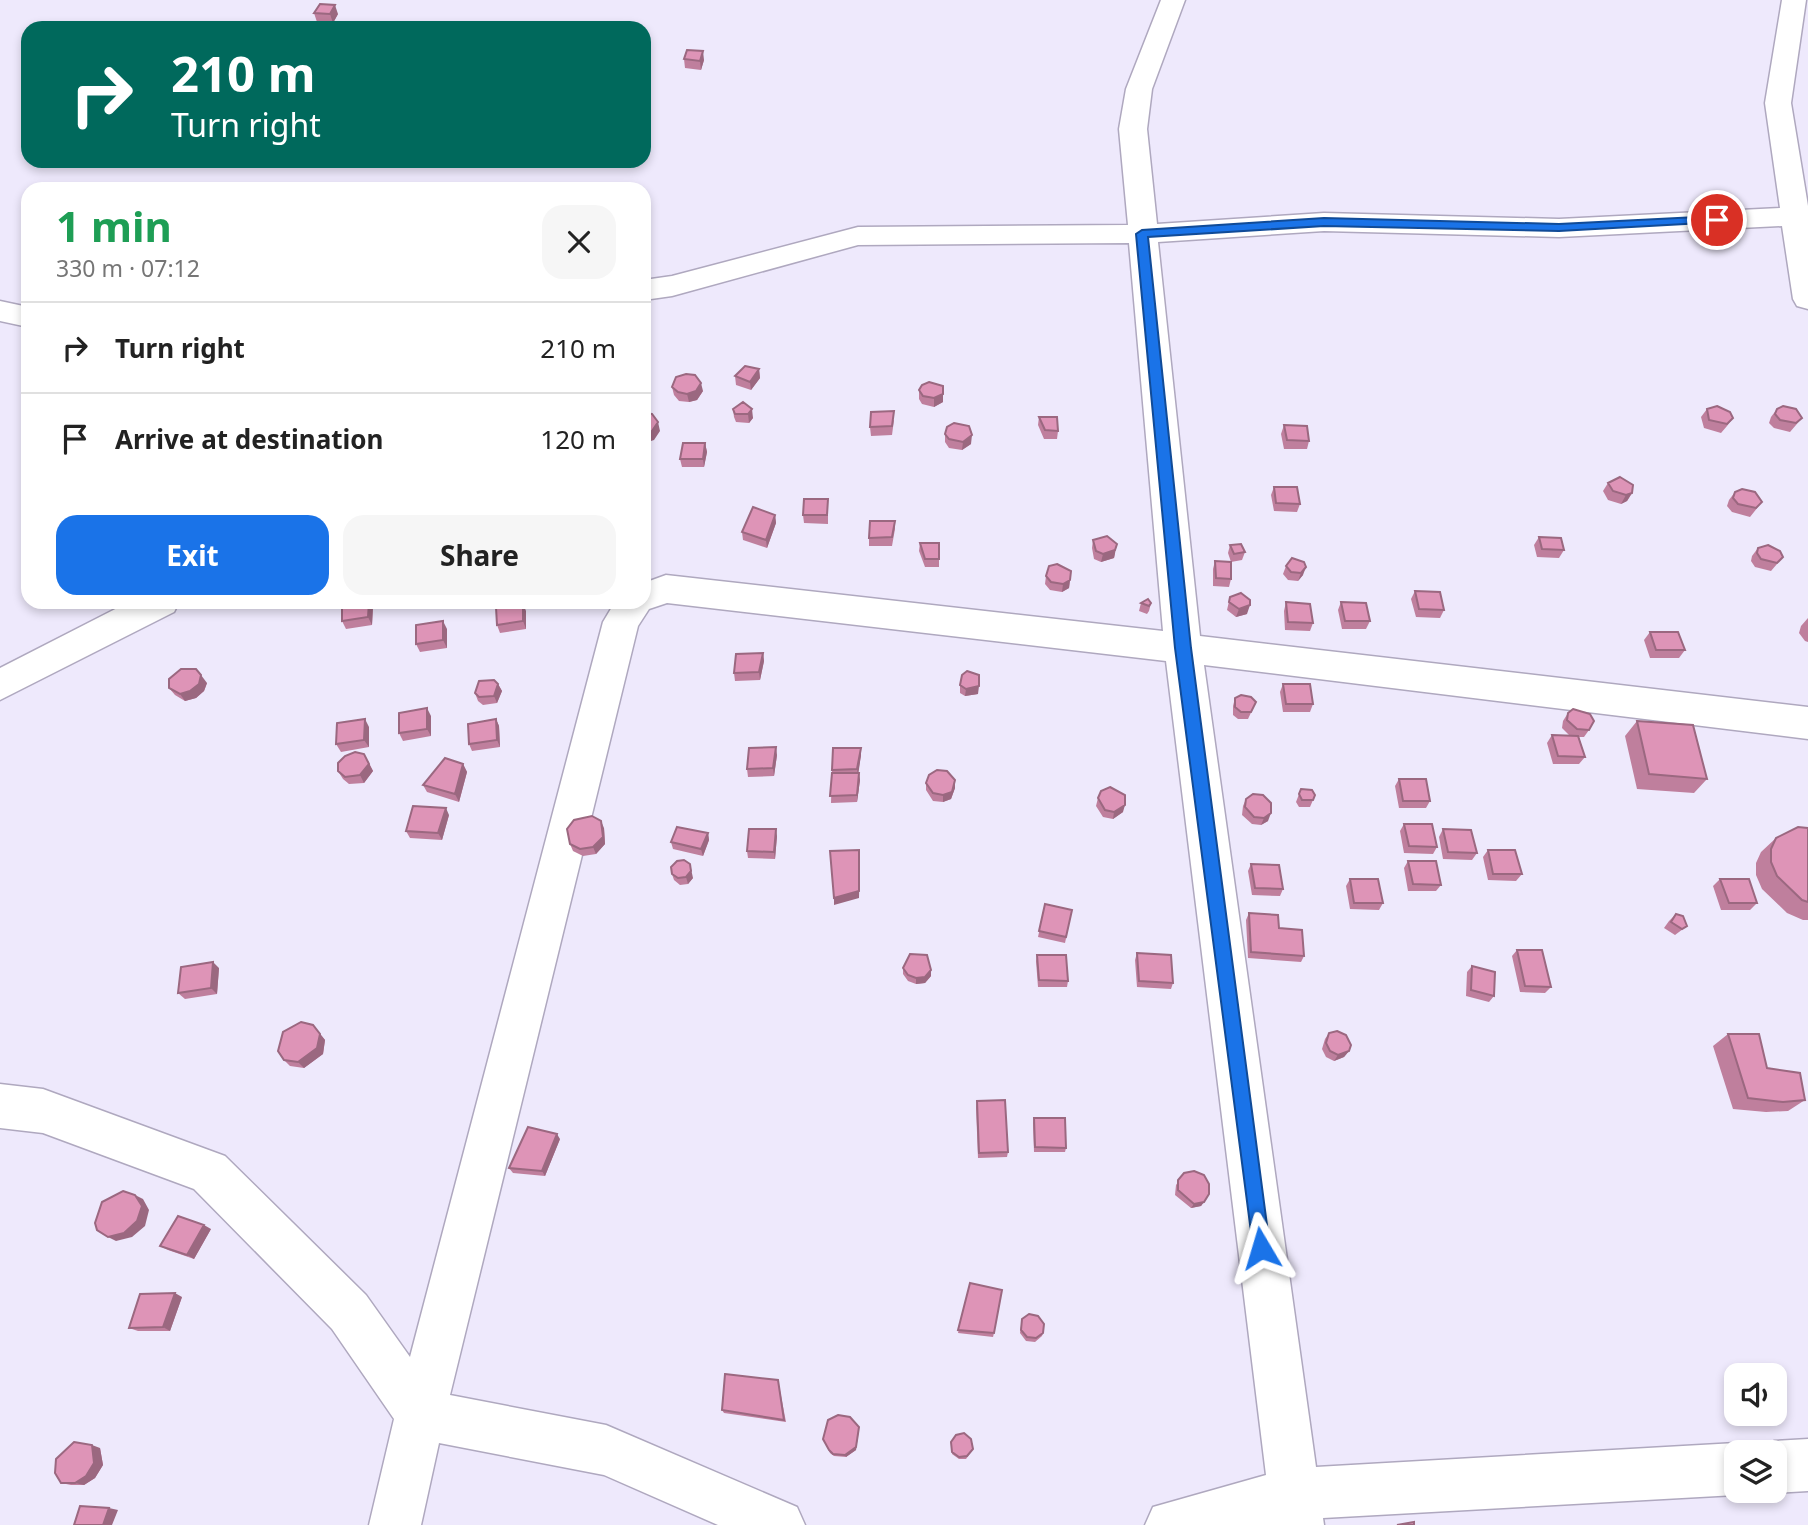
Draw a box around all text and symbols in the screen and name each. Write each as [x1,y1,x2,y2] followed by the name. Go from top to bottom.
[171,40,316,106] text: 210 m
[56,49,147,140] icon: right
[171,103,321,146] text: Turn right
[1687,190,1747,250] pin
[56,197,172,254] text: 1 min
[1698,201,1736,239] icon: arrive
[542,205,616,279] button: close
[56,252,200,284] text: 330 m · 07:12
[56,329,94,367] icon: right
[115,330,245,366] text: Turn right
[540,330,616,366] text: 210 m
[56,420,94,458] icon: arrive
[115,421,384,457] text: Arrive at destination
[540,421,616,457] text: 120 m
[56,515,329,595] button: Exit
[343,515,616,595] button: Share
[1224,1211,1298,1285] position arrow
[1724,1363,1787,1503] map controls
[1724,1363,1787,1426] button: sound
[1724,1440,1787,1503] button: layers

